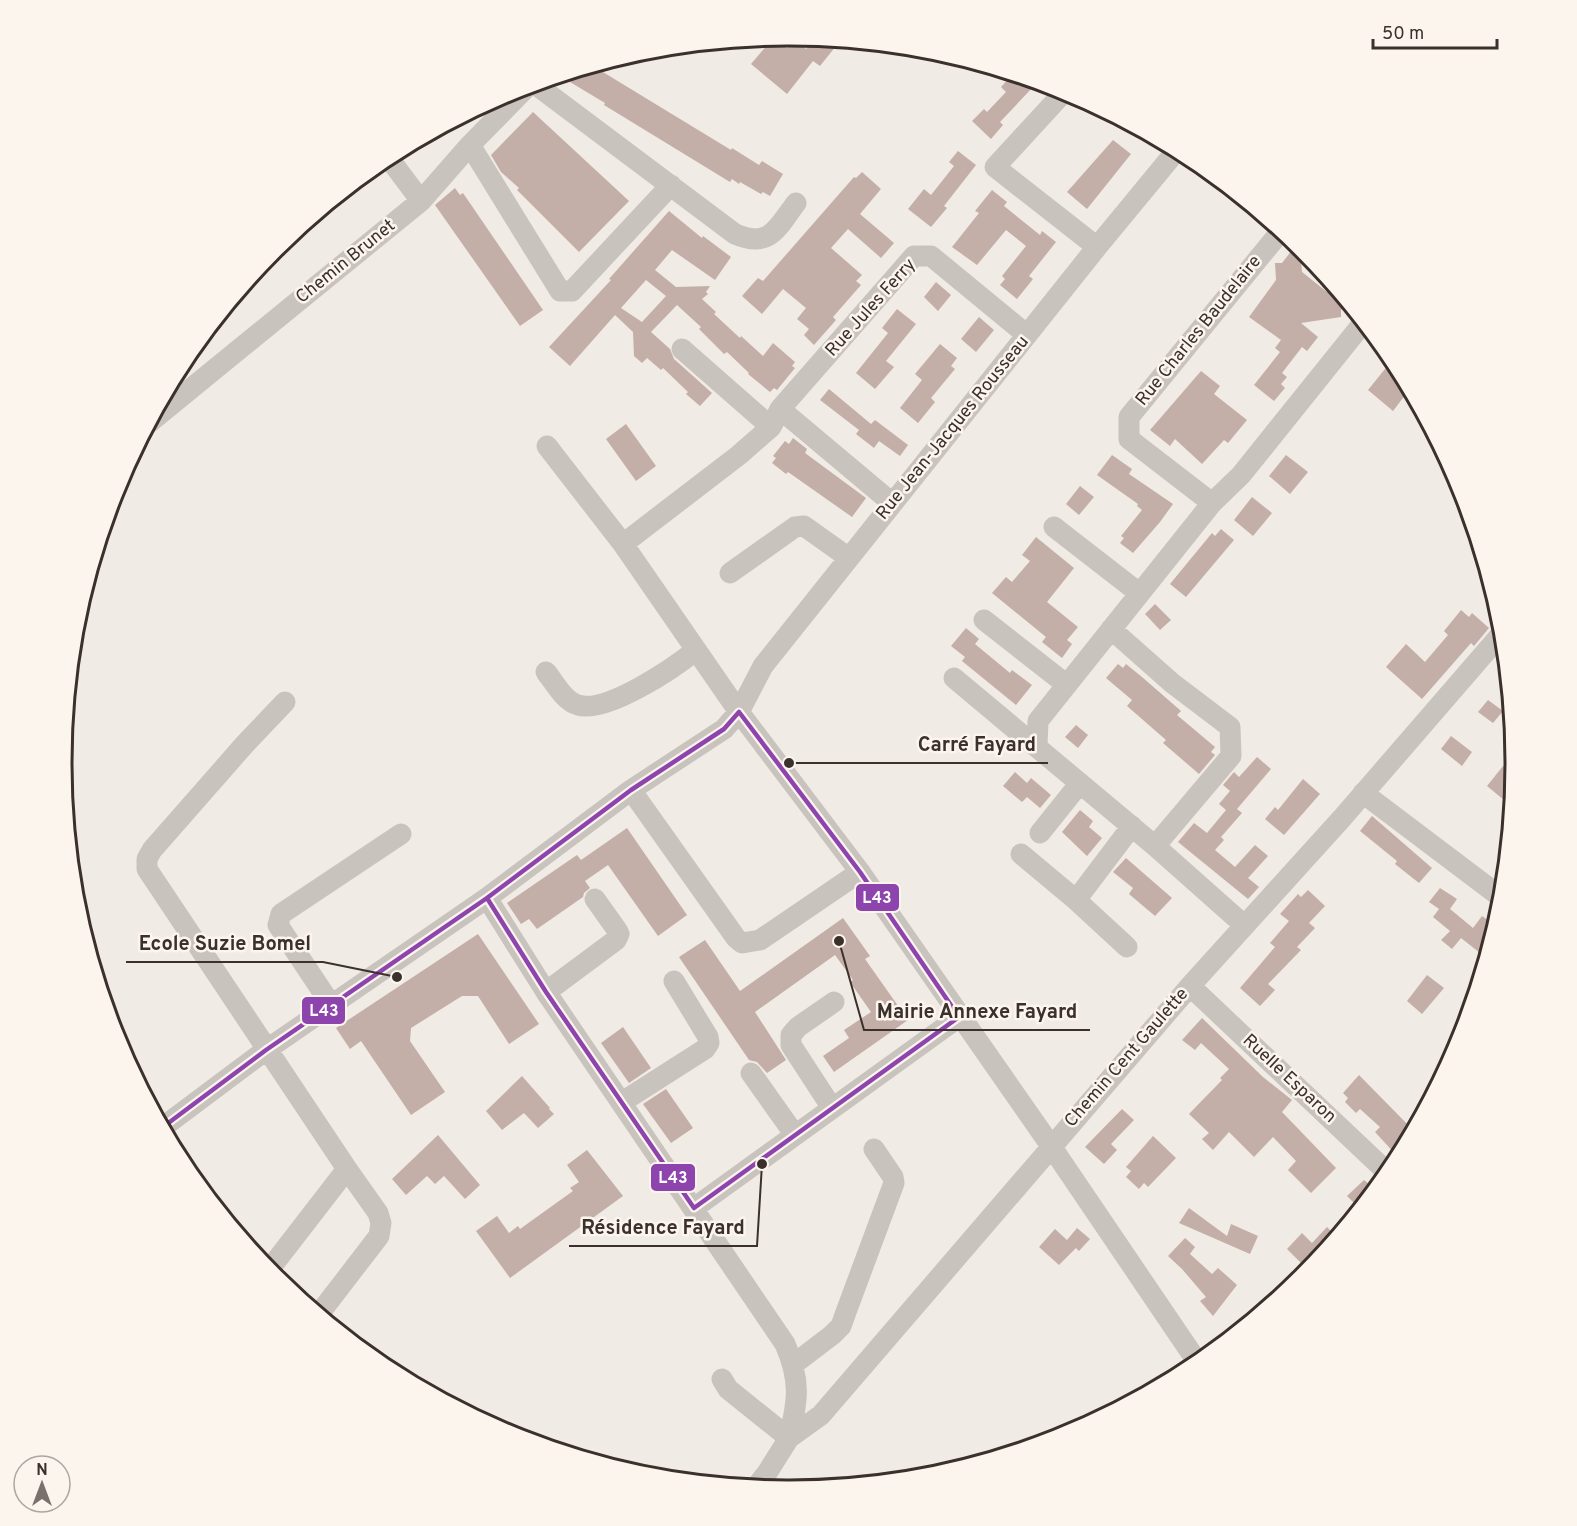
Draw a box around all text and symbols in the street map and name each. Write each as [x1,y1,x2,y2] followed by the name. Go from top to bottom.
[1373,12,1498,50] scale bar
[1382,23,1424,46] text: 50 m
[291,215,401,309] street label: Chemin Brunet
[1131,251,1267,411] street label: Rue Charles Baudelaire
[821,254,921,362] street label: Rue Jules Ferry
[872,331,1034,525] street label: Rue Jean-Jacques Rousseau
[906,725,1048,763] callout: Carré Fayard
[918,733,1036,759] text: Carré Fayard
[855,883,900,912] line badge: L43
[862,889,892,909] text: L43
[126,924,323,962] callout: Ecole Suzie Bomel
[139,932,311,958] text: Ecole Suzie Bomel
[1060,983,1194,1133] street label: Chemin Cent Gaulette
[864,992,1090,1030] callout: Mairie Annexe Fayard
[301,996,346,1025] line badge: L43
[877,1000,1077,1026] text: Mairie Annexe Fayard
[309,1002,339,1022] text: L43
[1237,1030,1341,1128] street label: Ruelle Esparon
[650,1163,696,1192] line badge: L43
[658,1169,688,1189] text: L43
[569,1208,757,1246] callout: Résidence Fayard
[581,1216,745,1242] text: Résidence Fayard
[12,1454,72,1514] north arrow
[36,1461,48,1481] text: N

